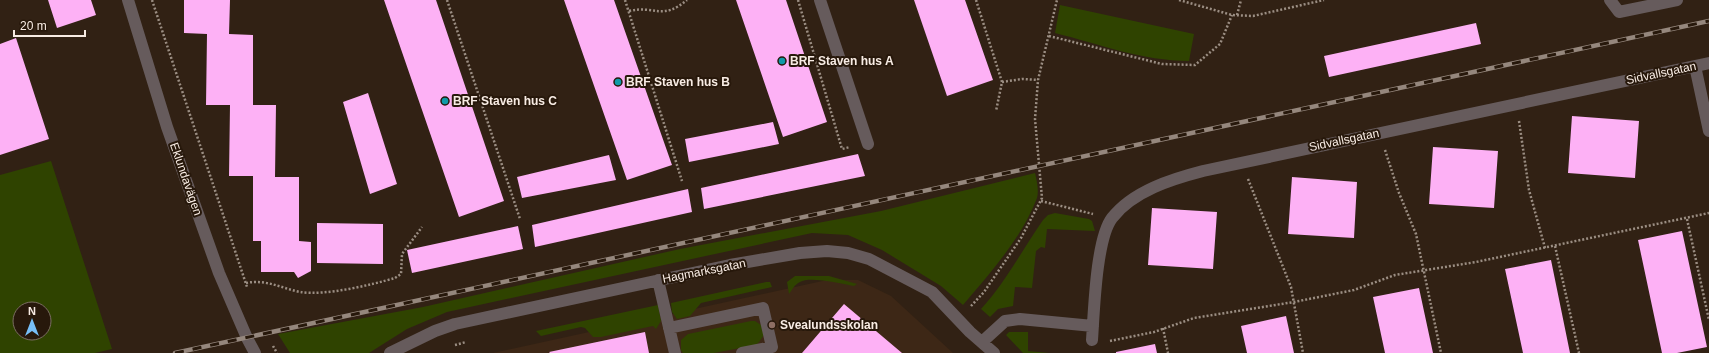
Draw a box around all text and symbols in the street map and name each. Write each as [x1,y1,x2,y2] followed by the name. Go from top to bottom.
[14,12,85,38] scale bar
[20,19,47,33] text: 20 m
[790,54,894,68] place label: BRF Staven hus A
[777,56,787,66] marker: BRF Staven hus A
[1625,59,1697,87] street label: Sidvallsgatan
[626,75,730,89] place label: BRF Staven hus B
[613,77,623,87] marker: BRF Staven hus B
[453,94,557,108] place label: BRF Staven hus C
[440,96,450,106] marker: BRF Staven hus C
[1308,126,1380,154] street label: Sidvallsgatan
[167,141,205,217] street label: Eklundavägen
[661,256,747,286] street label: Hagmarksgatan
[12,301,52,341] north arrow
[28,305,36,317] text: N
[780,318,878,332] place label: Svealundsskolan
[767,320,777,330] marker: Svealundsskolan

